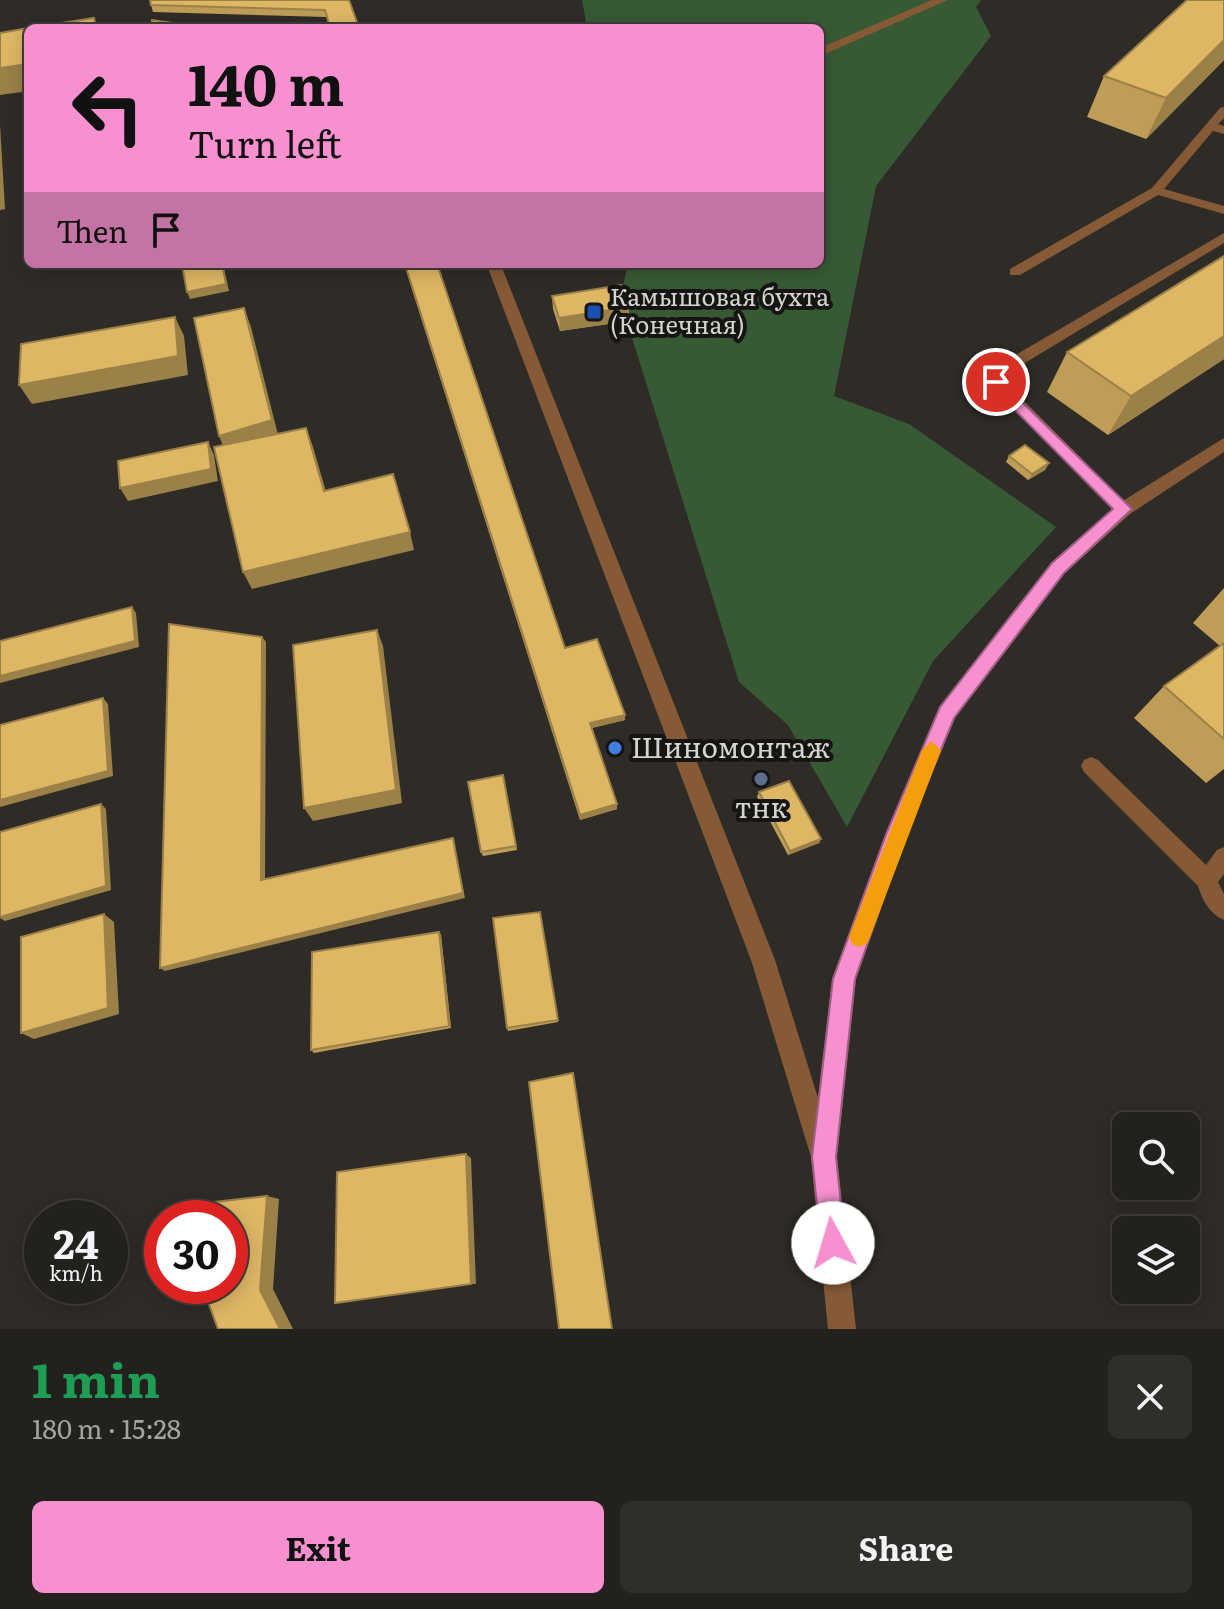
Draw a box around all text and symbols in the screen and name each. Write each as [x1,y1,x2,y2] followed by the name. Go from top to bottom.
[188,40,344,123] text: 140 m
[56,56,160,160] icon: left
[188,116,342,169] text: Turn left
[56,208,128,252] text: Then
[144,208,188,252] icon: arrive
[610,278,829,341] place label: Камышовая бухта (Конечная)
[585,303,603,321] marker: Камышовая бухта (Конечная)
[962,348,1030,416] pin
[974,360,1018,404] icon: arrive
[631,725,830,767] place label: Шиномонтаж
[606,739,624,757] marker: Шиномонтаж
[752,770,770,788] marker: тнк
[735,785,787,827] place label: тнк
[1112,1112,1200,1304] map controls
[1112,1112,1200,1200] button: search
[144,1200,248,1304] speed limit sign: 30
[791,1201,875,1285] position arrow
[53,1212,99,1271] text: 24
[1112,1216,1200,1304] button: layers
[49,1257,103,1287] text: km/h
[32,1342,160,1413] text: 1 min
[1108,1355,1192,1439] button: close
[32,1408,181,1447] text: 180 m · 15:28
[32,1501,604,1593] button: Exit
[620,1501,1192,1593] button: Share

